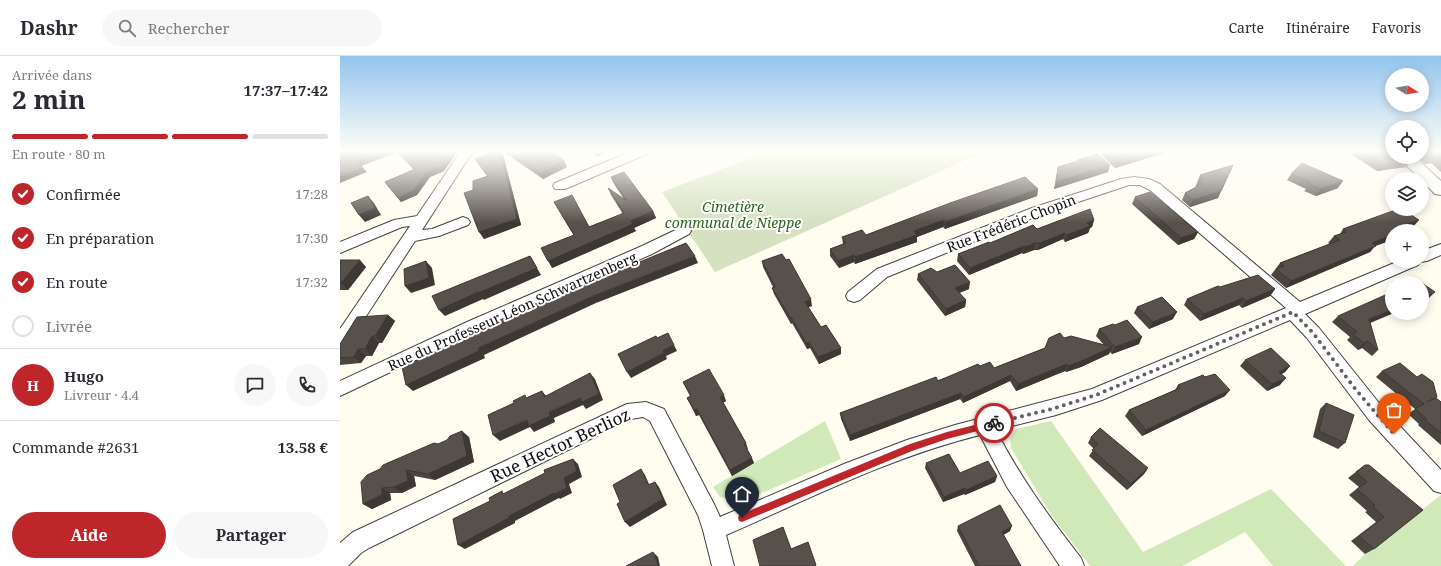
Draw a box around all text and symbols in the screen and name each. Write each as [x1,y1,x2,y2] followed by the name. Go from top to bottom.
[102,10,382,46] search box
[20,15,78,41] text: Dashr
[116,17,138,39] icon: search
[148,18,230,38] text: Rechercher
[1229,18,1264,37] text: Carte
[1286,18,1350,37] text: Itinéraire
[1372,18,1421,37] text: Favoris
[12,66,92,84] text: Arrivée dans
[1385,68,1429,112] north arrow
[1385,68,1429,320] map controls
[244,80,328,100] text: 17:37–17:42
[12,81,86,117] text: 2 min
[1385,120,1429,164] button: locate
[12,145,105,163] text: En route · 80 m
[1385,172,1429,216] button: layers
[12,183,34,205] icon: check
[46,184,121,204] text: Confirmée
[295,185,328,203] text: 17:28
[944,190,1078,256] street label: Rue Frédéric Chopin
[665,197,801,232] park label: Cimetière communal de Nieppe
[1385,224,1429,268] button: +
[12,227,34,249] icon: check
[46,228,155,248] text: En préparation
[295,229,328,247] text: 17:30
[384,247,640,375] street label: Rue du Professeur Léon Schwartzenberg
[12,271,34,293] icon: check
[46,272,107,292] text: En route
[295,273,328,291] text: 17:32
[1385,276,1429,320] button: −
[46,316,92,336] text: Livrée
[234,364,276,406] button: chat
[286,364,328,406] button: phone
[64,366,104,386] text: Hugo
[27,375,39,395] text: H
[64,386,139,404] text: Livreur · 4.4
[1377,393,1411,434] pin
[1383,399,1405,421] icon: bag
[486,402,634,488] street label: Rue Hector Berlioz
[974,403,1014,443] courier
[983,412,1005,434] icon: bike
[12,437,139,457] text: Commande #2631
[277,437,328,457] text: 13.58 €
[725,477,759,518] pin
[731,483,753,505] icon: home
[12,512,166,558] button: Aide
[174,512,328,558] button: Partager

